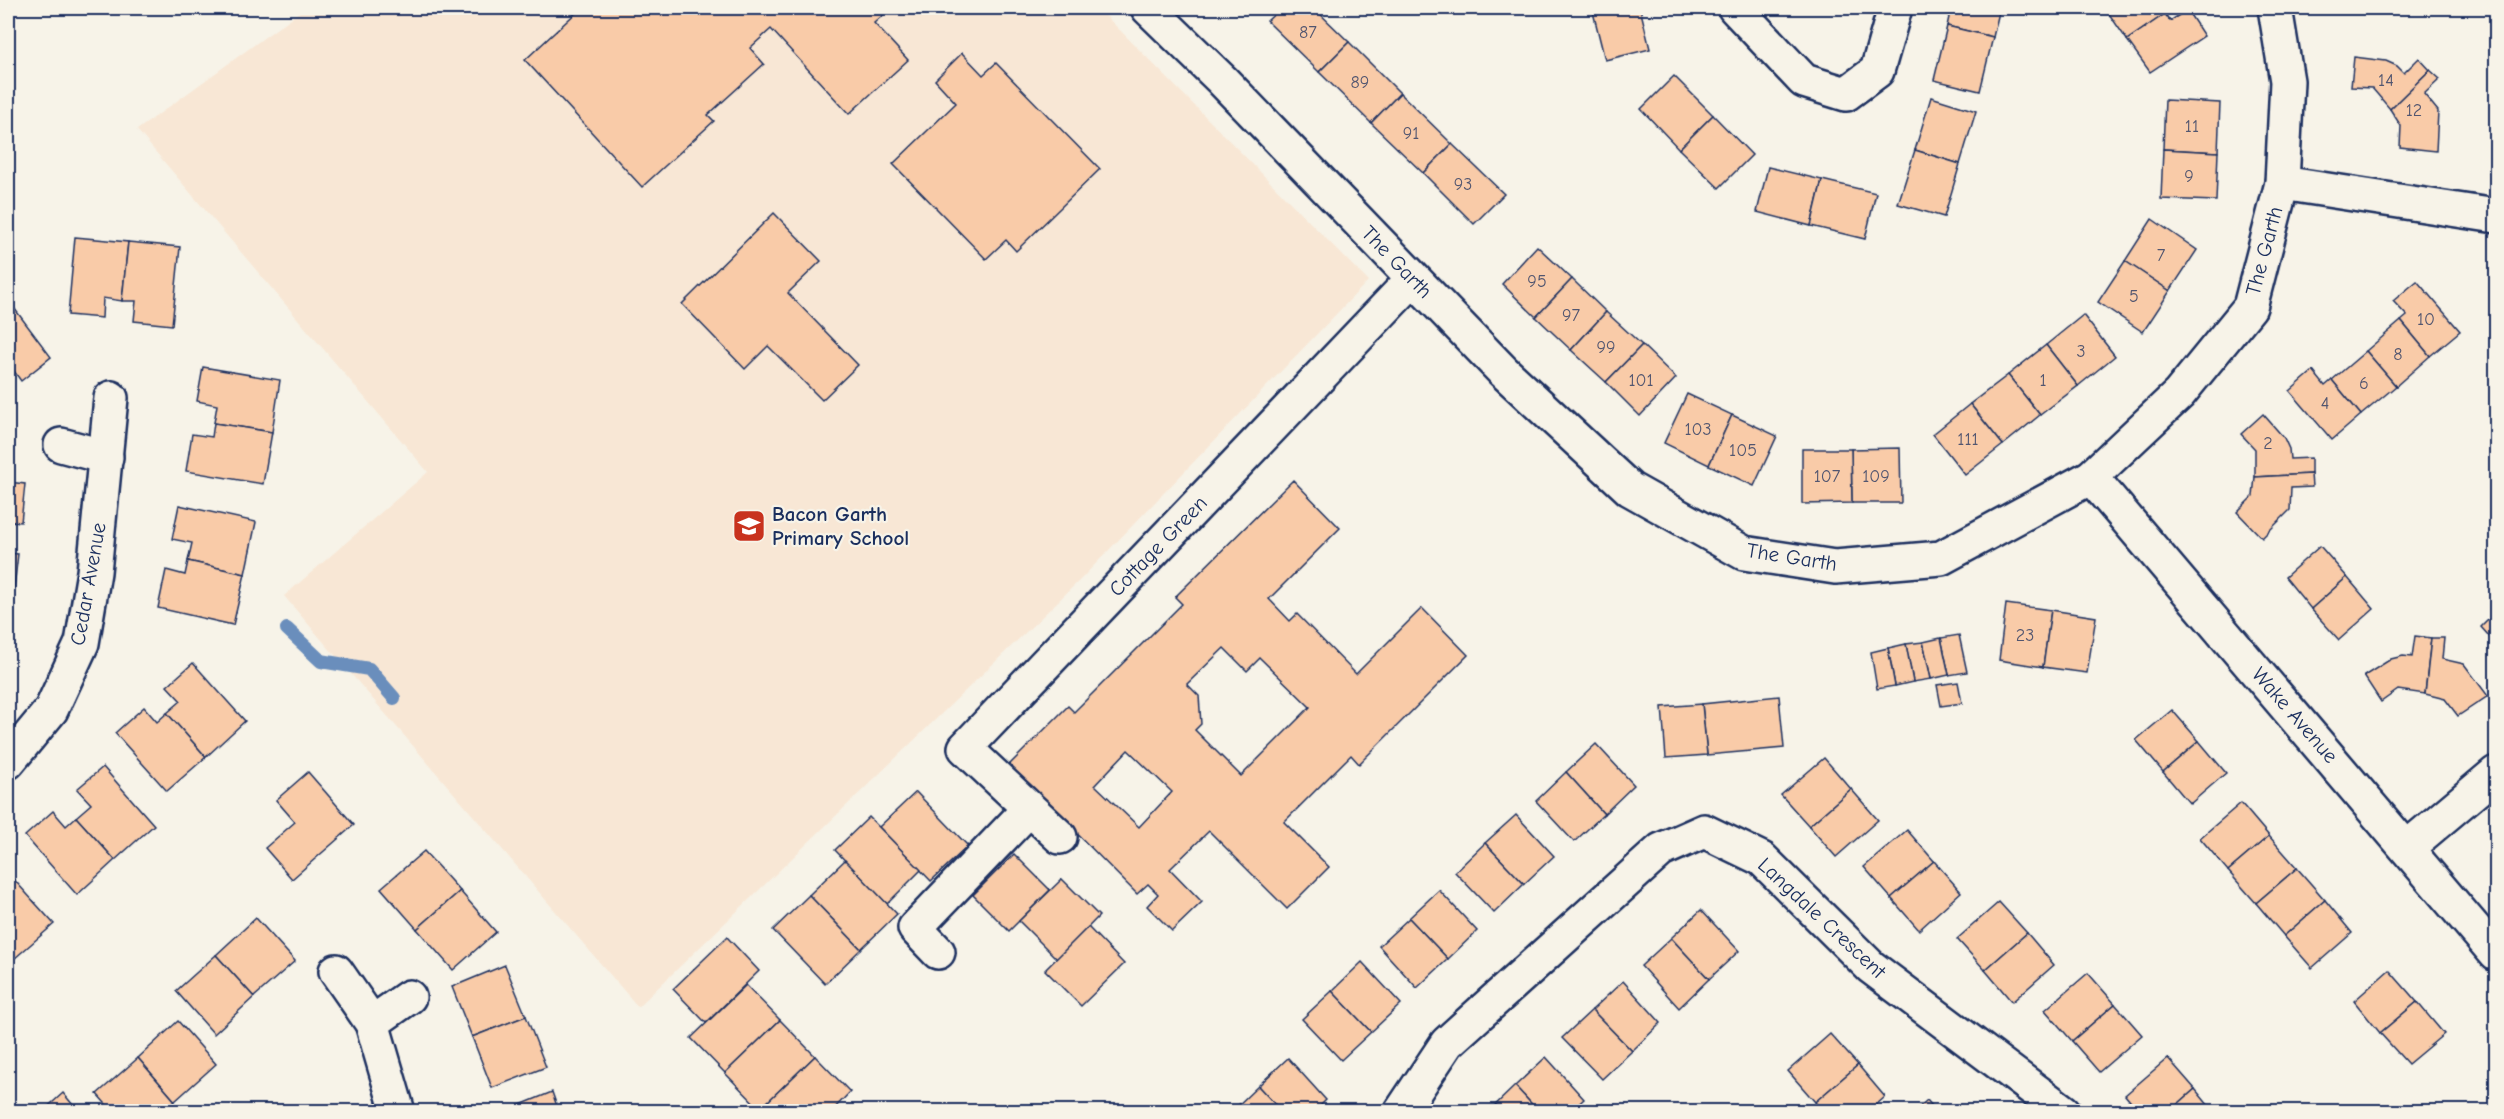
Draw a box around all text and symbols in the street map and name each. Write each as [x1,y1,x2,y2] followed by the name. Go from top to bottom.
[1299,22,1317,43] house number: 87
[2378,70,2394,91] house number: 14
[1351,72,1369,93] house number: 89
[2406,100,2422,121] house number: 12
[2185,116,2199,137] house number: 11
[1403,123,1419,144] house number: 91
[2184,166,2194,187] house number: 9
[1454,174,1472,195] house number: 93
[2241,204,2287,298] street label: The Garth
[1357,221,1437,303] street label: The Garth
[2157,245,2166,266] house number: 7
[1527,271,1547,292] house number: 95
[2129,286,2139,307] house number: 5
[1562,305,1581,326] house number: 97
[2417,309,2435,330] house number: 10
[1596,337,1616,358] house number: 99
[2076,341,2086,362] house number: 3
[2393,344,2403,365] house number: 8
[1628,370,1654,391] house number: 101
[2039,370,2047,391] house number: 1
[2359,373,2369,394] house number: 6
[2321,393,2329,414] house number: 4
[1684,419,1712,440] house number: 103
[1957,429,1979,450] house number: 111
[2263,433,2273,454] house number: 2
[1729,440,1757,461] house number: 105
[1814,466,1841,487] house number: 107
[1862,466,1890,487] house number: 109
[1104,491,1212,601] street label: Cottage Green
[772,502,909,550] place label: Bacon Garth Primary School
[731,508,767,544] school or university icon: Bacon Garth Primary School
[65,521,111,647] street label: Cedar Avenue
[1745,538,1839,576] street label: The Garth
[2016,625,2034,646] house number: 23
[2247,662,2343,768] street label: Wake Avenue
[1753,853,1892,984] street label: Langdale Crescent

